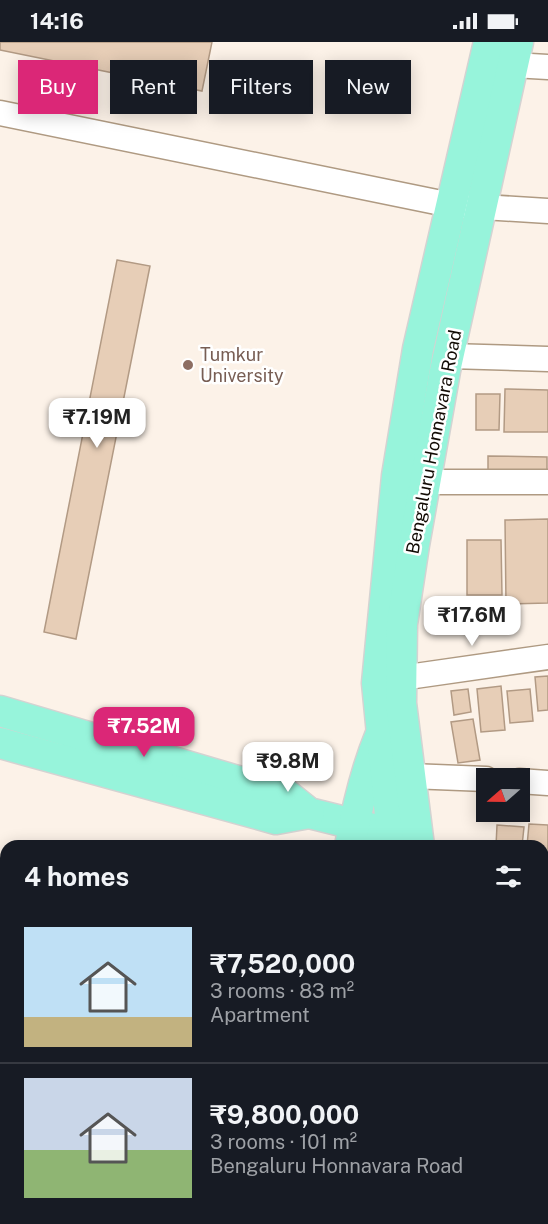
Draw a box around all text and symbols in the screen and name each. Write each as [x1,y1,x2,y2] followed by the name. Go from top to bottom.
[30,8,84,34] text: 14:16
[18,60,98,114] chip: Buy
[110,60,197,114] chip: Rent
[209,60,313,114] chip: Filters
[325,60,411,114] chip: New
[401,328,466,556] street label: Bengaluru Honnavara Road
[200,344,284,386] place label: Tumkur University
[181,358,195,372] marker: Tumkur University
[48,398,146,449] pin: ₹7.19M
[63,405,131,429] text: ₹7.19M
[423,596,521,647] pin: ₹17.6M
[438,603,506,627] text: ₹17.6M
[95,707,193,758] pin: ₹7.52M
[107,714,181,738] text: ₹7.52M
[246,742,330,793] pin: ₹9.8M
[256,749,320,773] text: ₹9.8M
[476,768,530,822] north arrow
[476,768,530,822] map controls
[492,860,525,893] icon: filters
[24,861,129,892] text: 4 homes
[210,948,355,979] text: ₹7,520,000
[72,951,144,1023] icon: home
[210,979,354,1003] text: 3 rooms · 83 m²
[210,1003,310,1027] text: Apartment
[210,1099,359,1130] text: ₹9,800,000
[72,1102,144,1174] icon: home
[210,1130,357,1154] text: 3 rooms · 101 m²
[210,1154,463,1178] text: Bengaluru Honnavara Road

